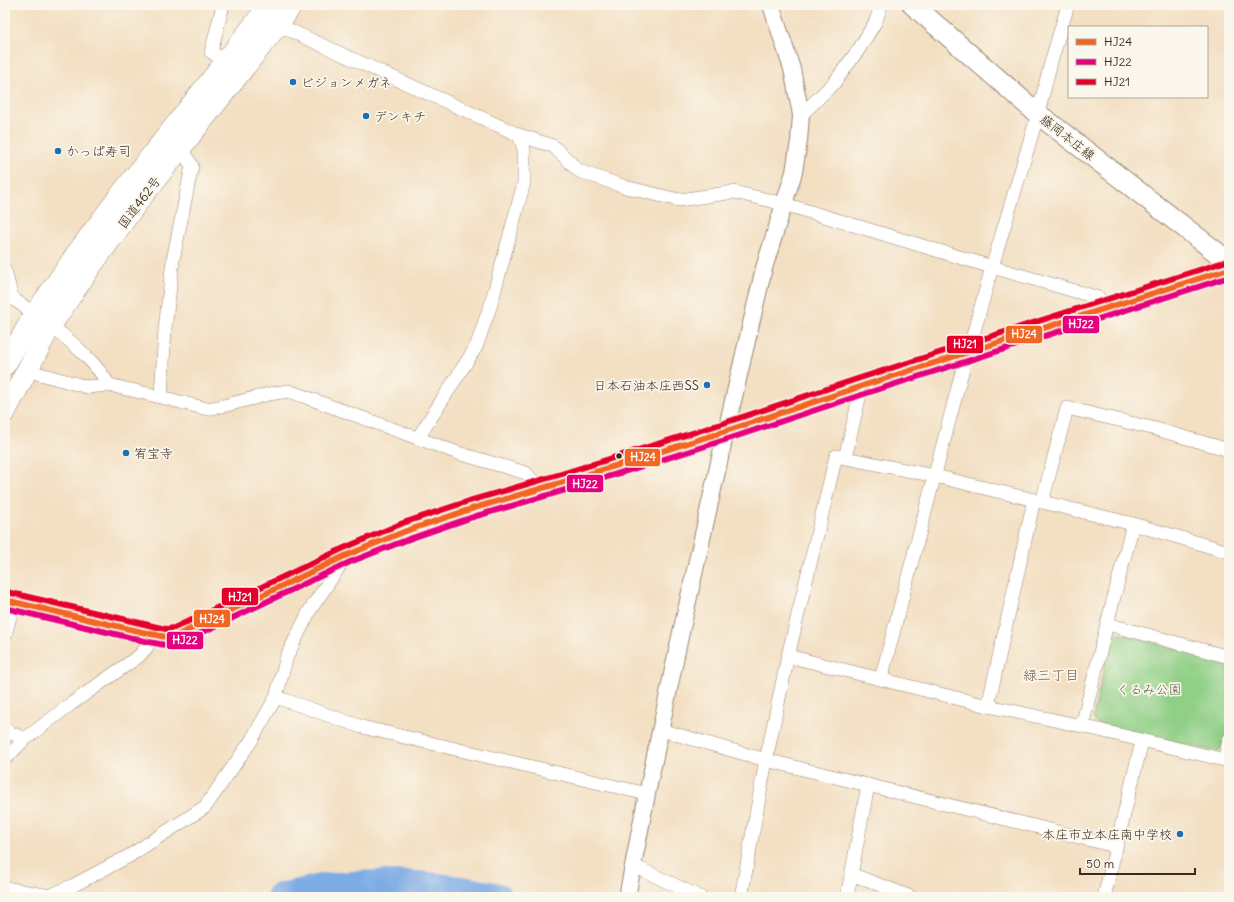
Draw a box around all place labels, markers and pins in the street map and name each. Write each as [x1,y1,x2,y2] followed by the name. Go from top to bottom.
[301,74,392,91] place label: ビジョンメガネ
[288,77,298,87] marker: ビジョンメガネ
[374,108,426,125] place label: デンキチ
[361,111,371,121] marker: デンキチ
[66,143,131,160] place label: かっぱ寿司
[53,146,63,156] marker: かっぱ寿司
[594,377,699,394] place label: 日本石油本庄西SS
[702,380,712,390] marker: 日本石油本庄西SS
[134,445,173,462] place label: 宥宝寺
[121,448,131,458] marker: 宥宝寺
[614,451,624,461] unlabelled marker
[1042,826,1172,843] place label: 本庄市立本庄南中学校
[1175,829,1185,839] marker: 本庄市立本庄南中学校

